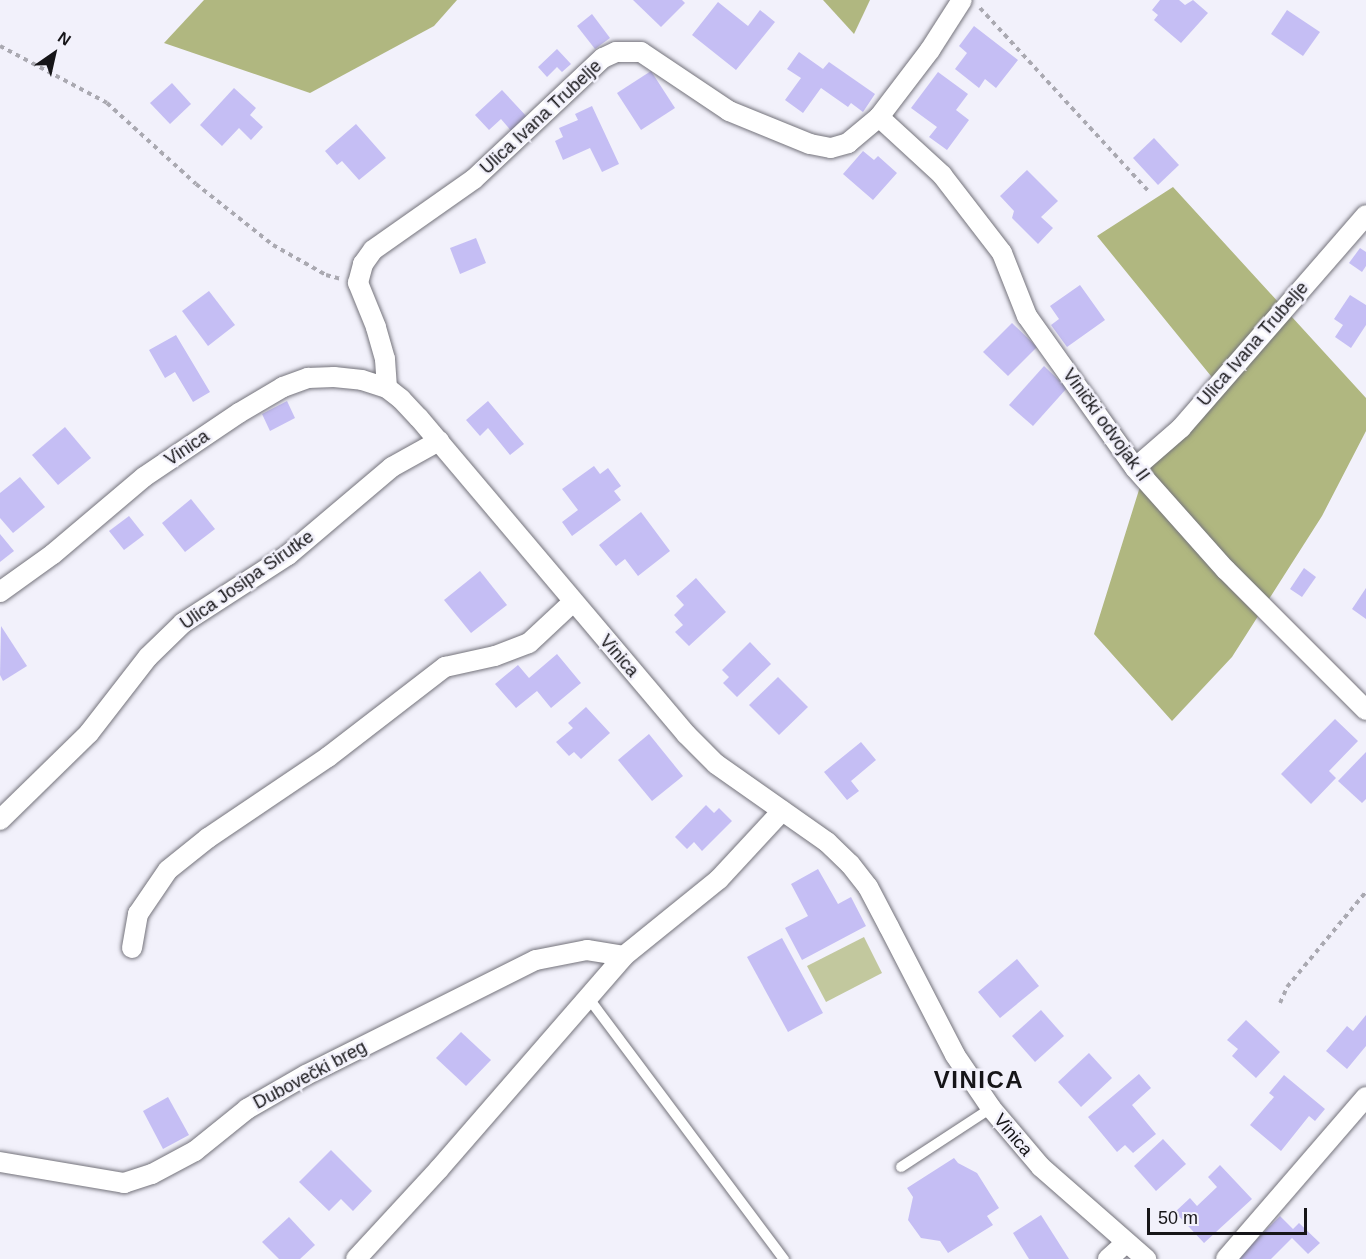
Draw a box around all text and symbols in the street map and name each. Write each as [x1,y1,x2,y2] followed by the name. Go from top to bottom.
[24,24,84,84] north arrow
[55,28,74,49] text: N
[476,55,606,179] street label: Ulica Ivana Trubelje
[1193,277,1313,411] street label: Ulica Ivana Trubelje
[1058,365,1154,485] street label: Vinički odvojak II
[161,425,213,471] street label: Vinica
[176,526,318,634] street label: Ulica Josipa Sirutke
[595,631,643,681] street label: Vinica
[250,1036,370,1114] street label: Dubovečki breg
[934,1066,1024,1094] district label: VINICA
[989,1109,1037,1161] street label: Vinica
[1150,1196,1310,1234] scale bar
[1158,1208,1198,1228] text: 50 m

